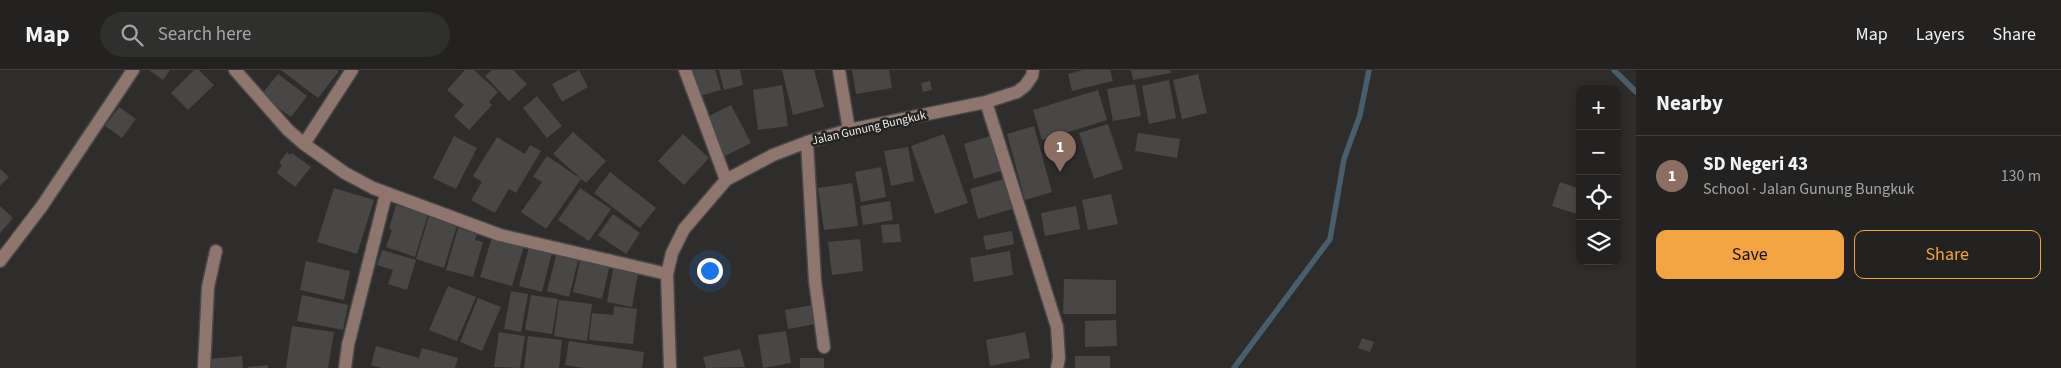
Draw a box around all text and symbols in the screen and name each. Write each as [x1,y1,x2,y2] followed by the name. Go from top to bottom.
[100,12,450,57] search box
[25,17,70,52] text: Map
[118,21,146,49] icon: search
[158,21,251,48] text: Search here
[1856,22,1888,47] text: Map
[1916,22,1965,47] text: Layers
[1993,22,2036,47] text: Share
[1576,85,1621,265] map controls
[1576,85,1621,130] button: +
[1656,88,1723,118] text: Nearby
[810,107,928,149] street label: Jalan Gunung Bungkuk
[1576,130,1621,175] button: −
[1044,131,1076,172] pin: 1
[1703,151,1808,178] text: SD Negeri 43
[1668,165,1676,187] text: 1
[2001,165,2041,187] text: 130 m
[1576,175,1621,220] button: locate
[1703,178,1914,200] text: School · Jalan Gunung Bungkuk
[1576,220,1621,265] button: layers
[1656,230,1844,279] button: Save
[1854,230,2041,279] button: Share
[697,258,723,284] your location

